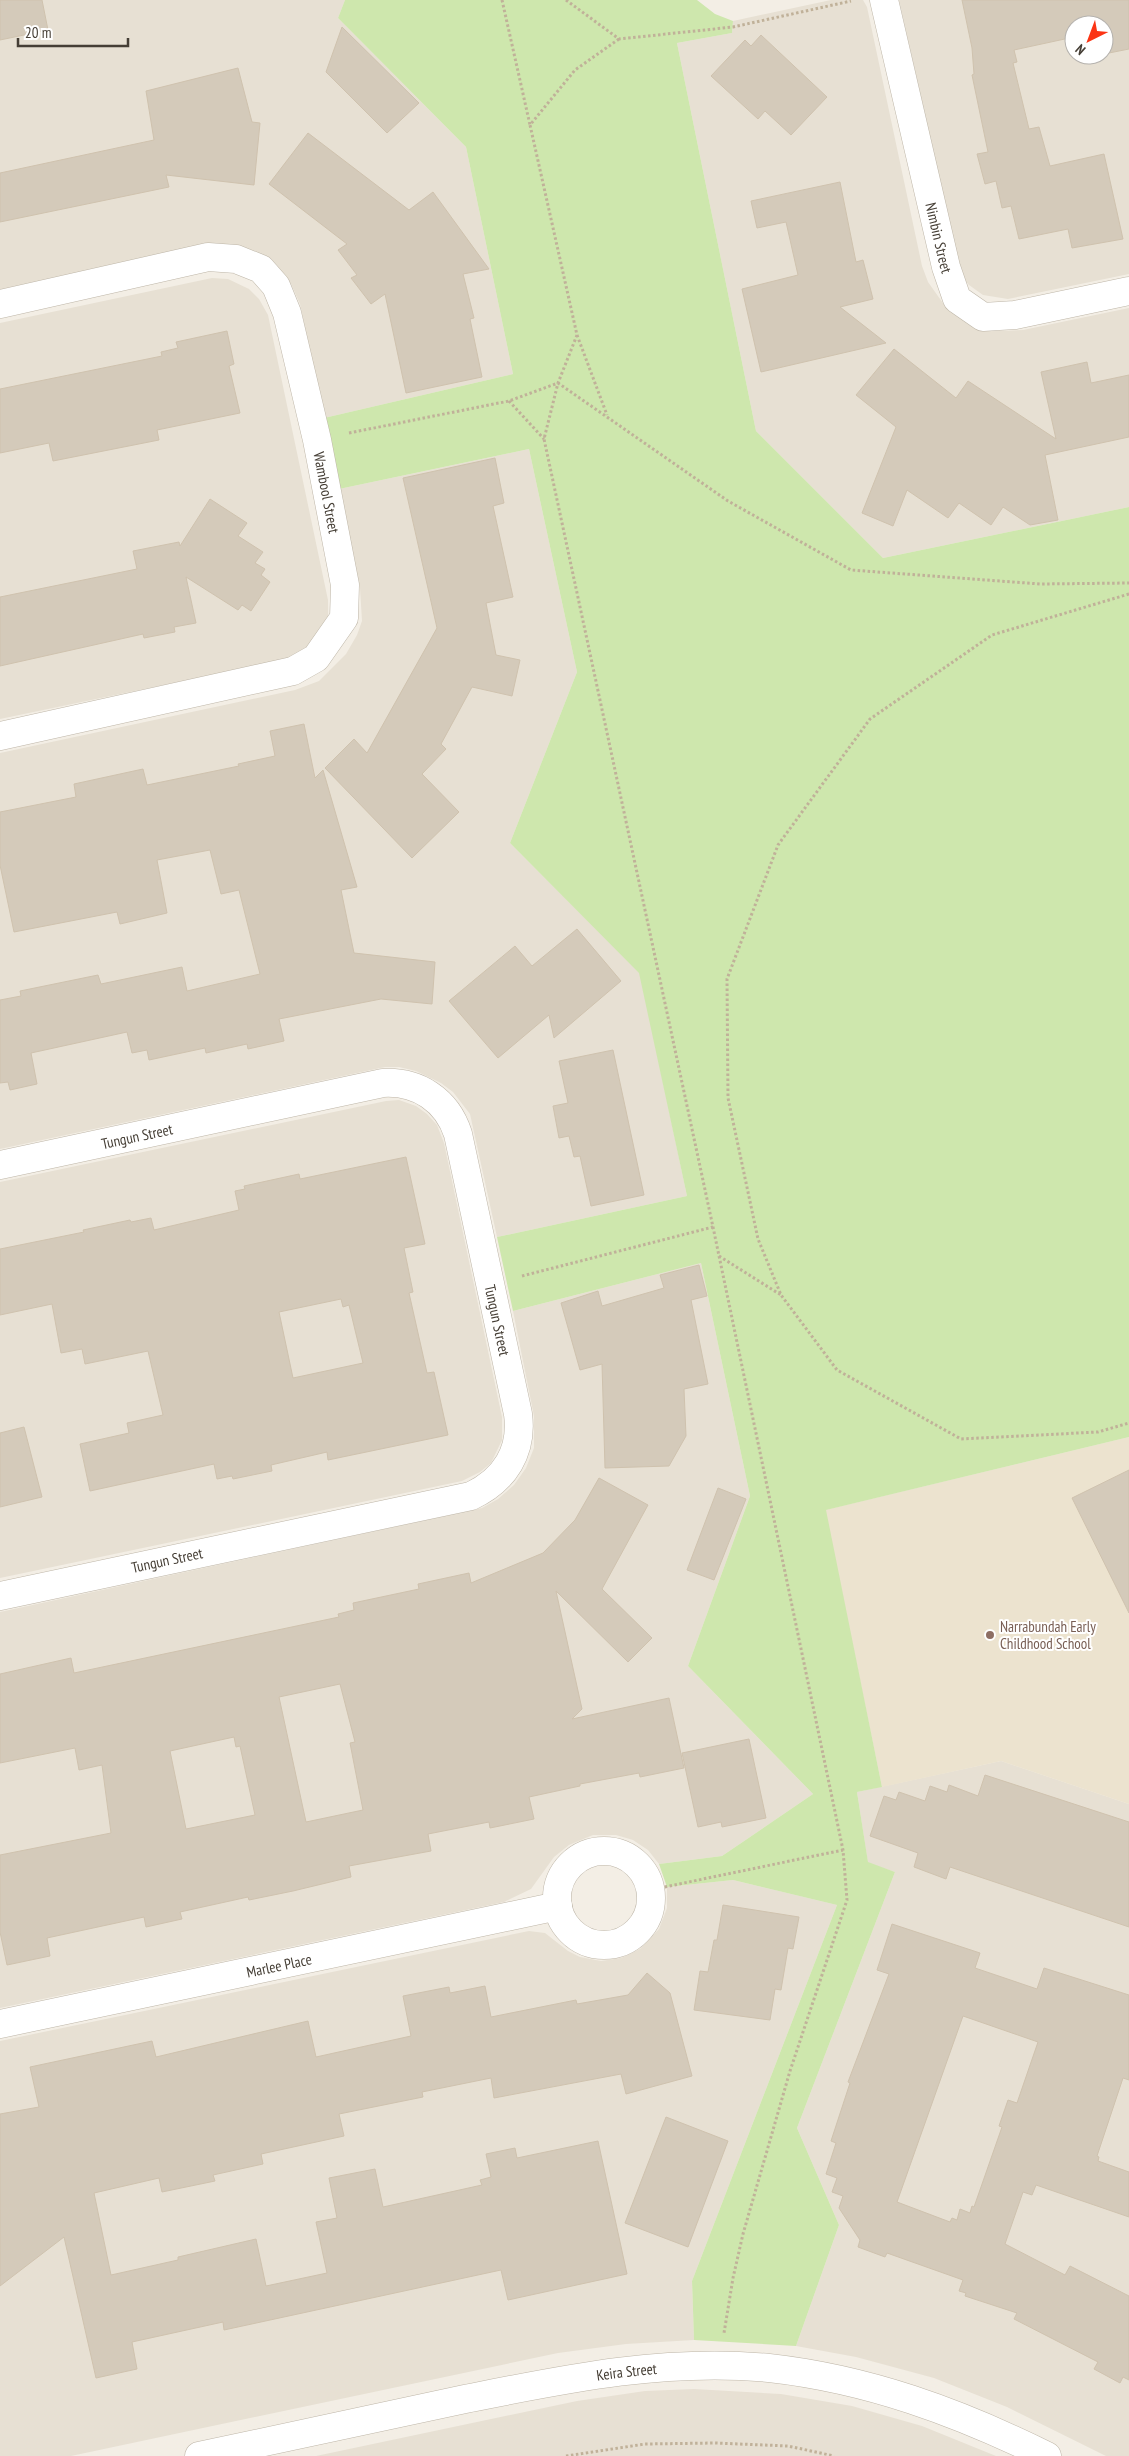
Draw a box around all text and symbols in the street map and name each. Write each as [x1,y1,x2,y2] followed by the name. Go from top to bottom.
[18,15,128,47] scale bar
[1064,15,1114,65] north arrow
[25,23,51,42] text: 20 m
[1071,40,1089,59] text: N
[922,201,957,276] street label: Nimbin Street
[310,450,344,535] street label: Wambool Street
[99,1119,174,1153] street label: Tungun Street
[481,1283,515,1358] street label: Tungun Street
[130,1543,204,1577] street label: Tungun Street
[1000,1617,1096,1653] place label: Narrabundah Early Childhood School
[984,1629,996,1641] marker: Narrabundah Early Childhood School
[244,1949,313,1981] street label: Marlee Place
[595,2358,657,2384] street label: Keira Street

